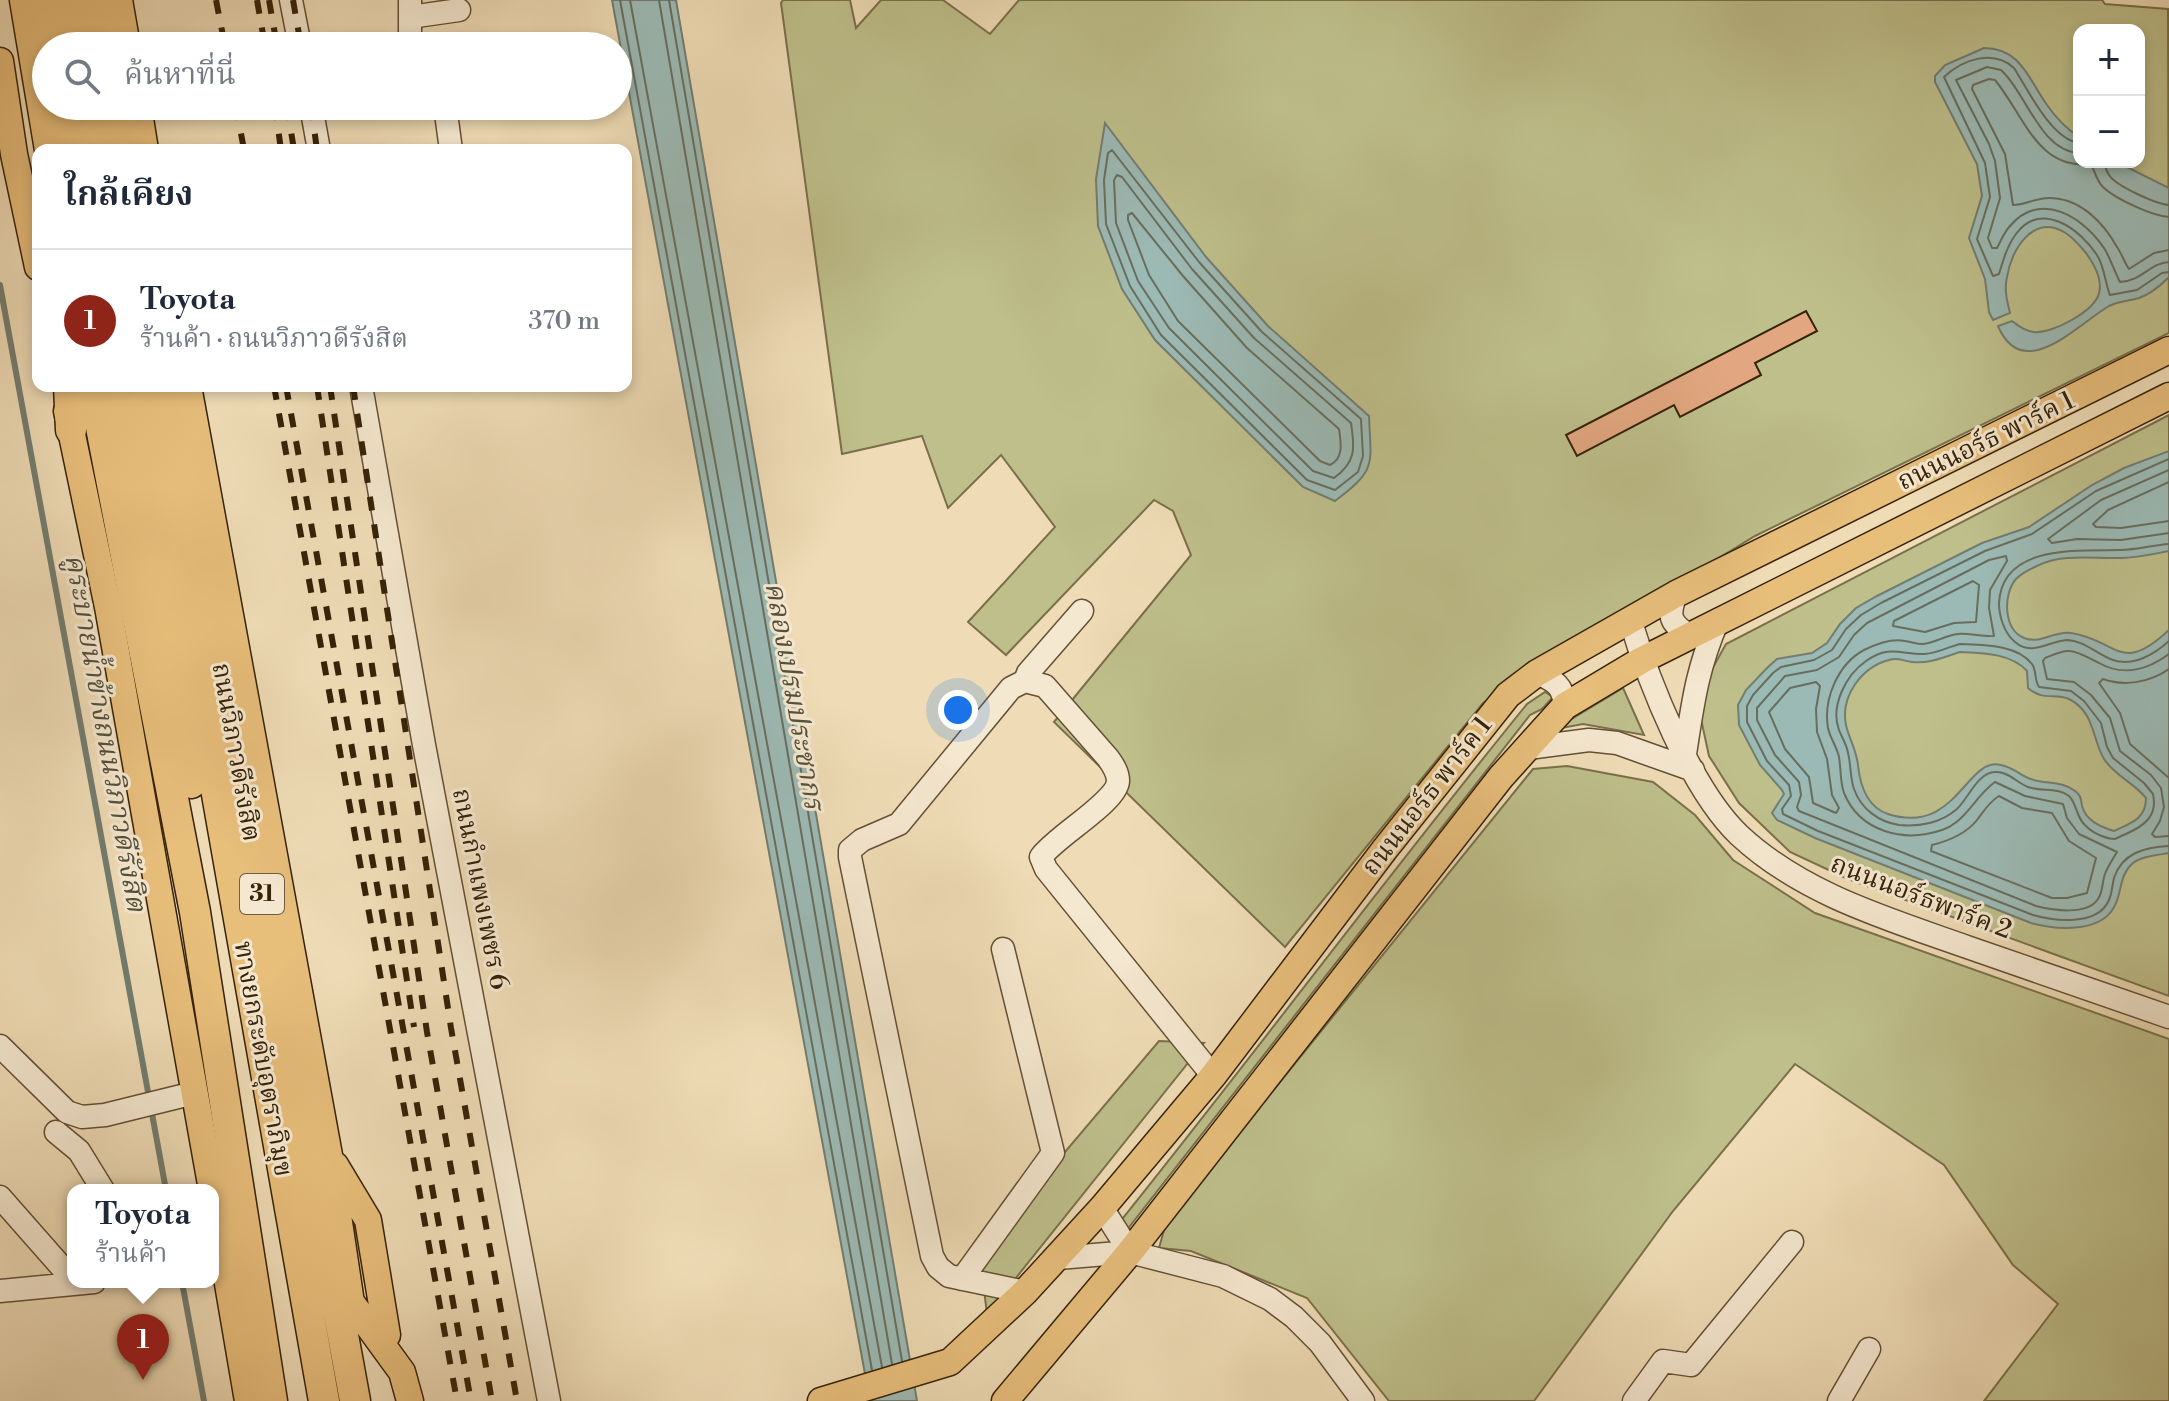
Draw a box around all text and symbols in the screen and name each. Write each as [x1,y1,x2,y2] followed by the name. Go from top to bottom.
[2073,24,2145,168] map controls
[2073,24,2145,96] button: +
[32,32,632,120] search box
[60,54,104,98] icon: search
[124,56,236,94] text: ค้นหาที่นี่
[2073,96,2145,168] button: −
[64,174,193,216] text: ใกล้เคียง
[140,281,235,319] text: Toyota
[84,305,96,337] text: 1
[528,305,600,337] text: 370 m
[140,323,408,355] text: ร้านค้า · ถนนวิภาวดีรังสิต
[1892,383,2080,498] street label: ถนนนอร์ธ พาร์ค 1
[56,551,158,916] water label: คูระบายน้ำข้างถนนวิภาวดีรังสิต
[757,579,832,816] water label: คลองเปรมประชากร
[205,660,267,844] street label: ถนนวิภาวดีรังสิต
[938,690,978,730] your location
[1354,709,1499,882] street label: ถนนนอร์ธ พาร์ค 1
[445,786,515,992] street label: ถนนกำแพงเพชร 6
[1826,847,2016,946] street label: ถนนนอร์ธพาร์ค 2
[240,874,284,914] road number: 31
[226,939,299,1179] street label: ทางยกระดับอุตราภิมุข
[67,1184,219,1288] popup
[95,1196,191,1234] text: Toyota
[95,1238,167,1270] text: ร้านค้า
[117,1314,169,1380] pin: 1

